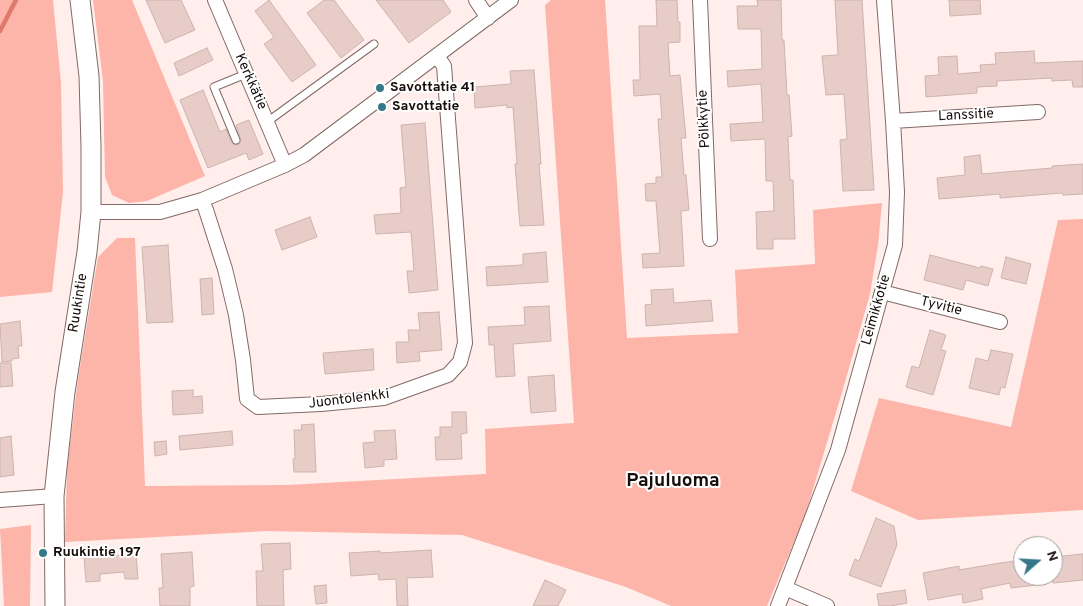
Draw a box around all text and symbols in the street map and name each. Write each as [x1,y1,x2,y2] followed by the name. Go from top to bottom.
[230,51,270,113] street label: Kerkkätie
[390,80,475,96] place label: Savottatie 41
[374,82,386,94] marker: Savottatie 41
[695,90,715,148] street label: Pölkkytie
[392,99,459,115] place label: Savottatie
[376,101,388,113] marker: Savottatie
[938,106,994,126] street label: Lanssitie
[66,272,92,334] street label: Ruukintie
[859,273,895,347] street label: Leimikkotie
[918,294,964,320] street label: Tyvitie
[308,387,390,413] street label: Juontolenkki
[626,471,720,493] district label: Pajuluoma
[1013,536,1063,586] north arrow
[53,545,141,561] place label: Ruukintie 197
[37,547,49,559] marker: Ruukintie 197
[1042,549,1061,564] text: N

